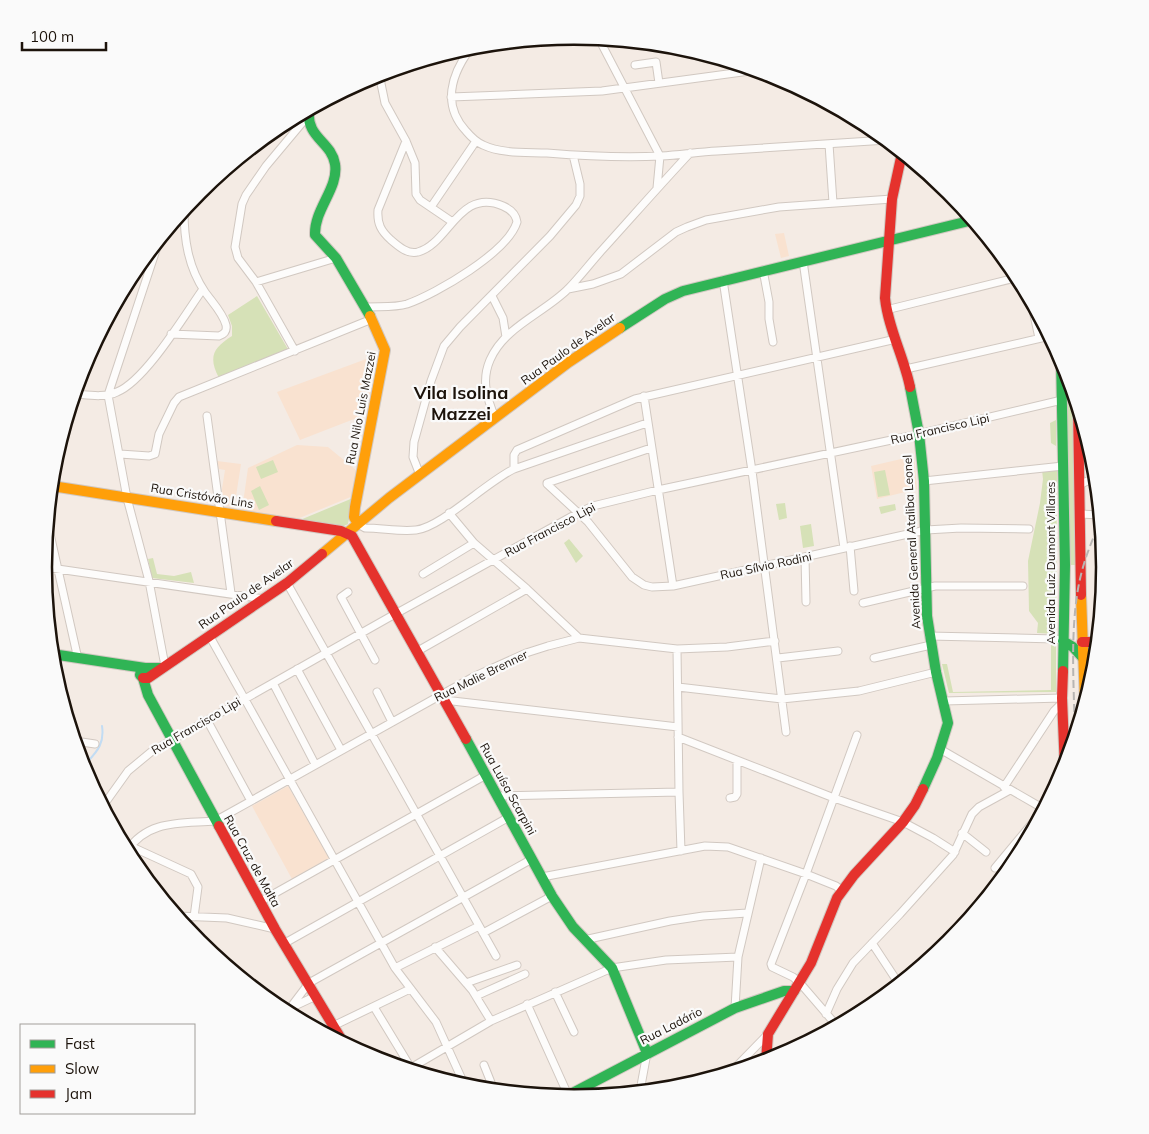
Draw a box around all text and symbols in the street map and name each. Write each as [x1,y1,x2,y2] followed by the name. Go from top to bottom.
[22,20,106,52] scale bar
[30,27,74,46] text: 100 m
[518,309,618,388] street label: Rua Paulo de Avelar
[342,350,379,466] street label: Rua Nilo Luis Mazzei
[413,381,508,425] district label: Vila Isolina Mazzei
[889,410,991,447] street label: Rua Francisco Lipi
[899,454,924,630] street label: Avenida General Ataliba Leonel
[150,480,255,511] street label: Rua Cristóvão Lins
[1043,482,1058,644] street label: Avenida Luiz Dumont Villares
[502,499,598,560] street label: Rua Francisco Lipi
[719,548,813,583] street label: Rua Sílvio Rodini
[195,555,297,632] street label: Rua Paulo de Avelar
[431,646,531,705] street label: Rua Malie Brenner
[148,694,243,757] street label: Rua Francisco Lipi
[477,740,540,838] street label: Rua Luísa Scarpini
[221,812,284,909] street label: Rua Cruz de Malta
[637,1003,704,1048] street label: Rua Ladário
[20,1024,195,1114] legend
[65,1034,95,1053] text: Fast
[65,1059,99,1078] text: Slow
[65,1084,92,1103] text: Jam

